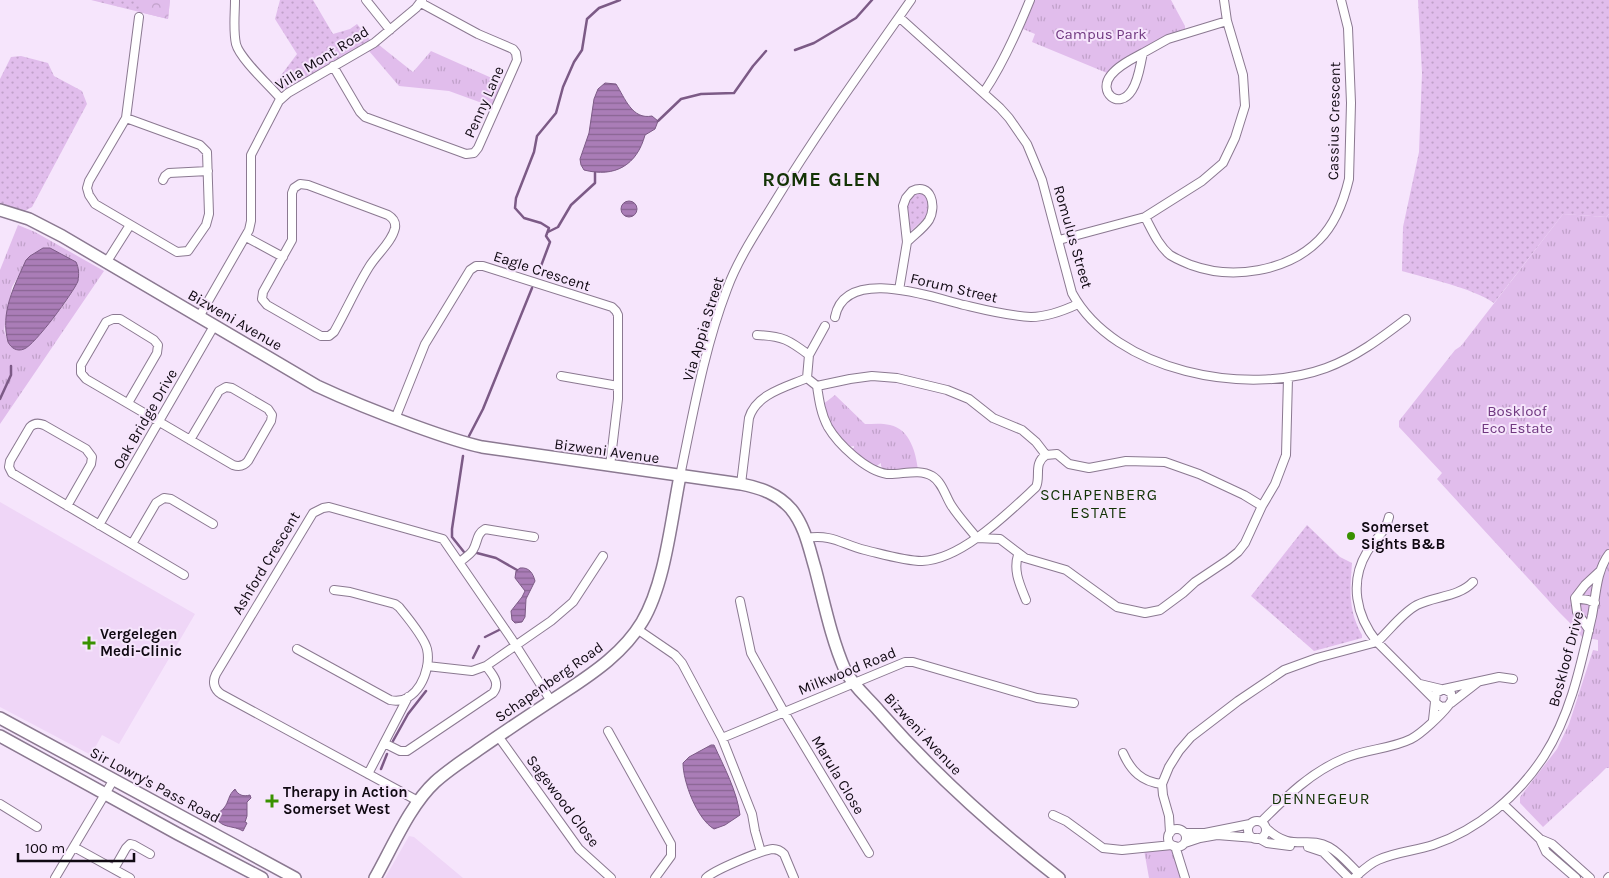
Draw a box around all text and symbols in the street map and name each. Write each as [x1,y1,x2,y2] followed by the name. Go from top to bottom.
[272,22,372,94] street label: Villa Mont Road
[1055,25,1147,43] park label: Campus Park
[1324,61,1344,180] street label: Cassius Crescent
[460,63,508,141] street label: Penny Lane
[762,168,882,191] district label: ROME GLEN
[1050,183,1096,291] street label: Romulus Street
[491,247,593,295] street label: Eagle Crescent
[909,269,1000,307] street label: Forum Street
[679,274,728,383] street label: Via Appia Street
[185,286,285,354] street label: Bizweni Avenue
[109,366,181,472] street label: Oak Bridge Drive
[1481,402,1553,437] park label: Boskloof Eco Estate
[553,435,661,467] street label: Bizweni Avenue
[1040,485,1158,522] district label: SCHAPENBERG ESTATE
[228,508,304,618] street label: Ashford Crescent
[1361,518,1445,553] place label: Somerset Sights B&B
[1345,530,1357,542] marker: Somerset Sights B&B
[1545,609,1587,709] street label: Boskloof Drive
[100,625,182,660] place label: Vergelegen Medi-Clinic
[82,636,96,650] marker: Vergelegen Medi-Clinic
[491,638,607,726] street label: Schapenberg Road
[795,643,899,699] street label: Milkwood Road
[880,689,966,779] street label: Bizweni Avenue
[807,732,869,818] street label: Marula Close
[87,743,223,827] street label: Sir Lowry's Pass Road
[523,752,603,850] street label: Sagewood Close
[283,783,407,818] place label: Therapy in Action Somerset West
[1272,789,1370,808] district label: DENNEGEUR
[265,794,279,808] marker: Therapy in Action Somerset West
[18,830,134,862] scale bar
[25,839,65,857] text: 100 m

